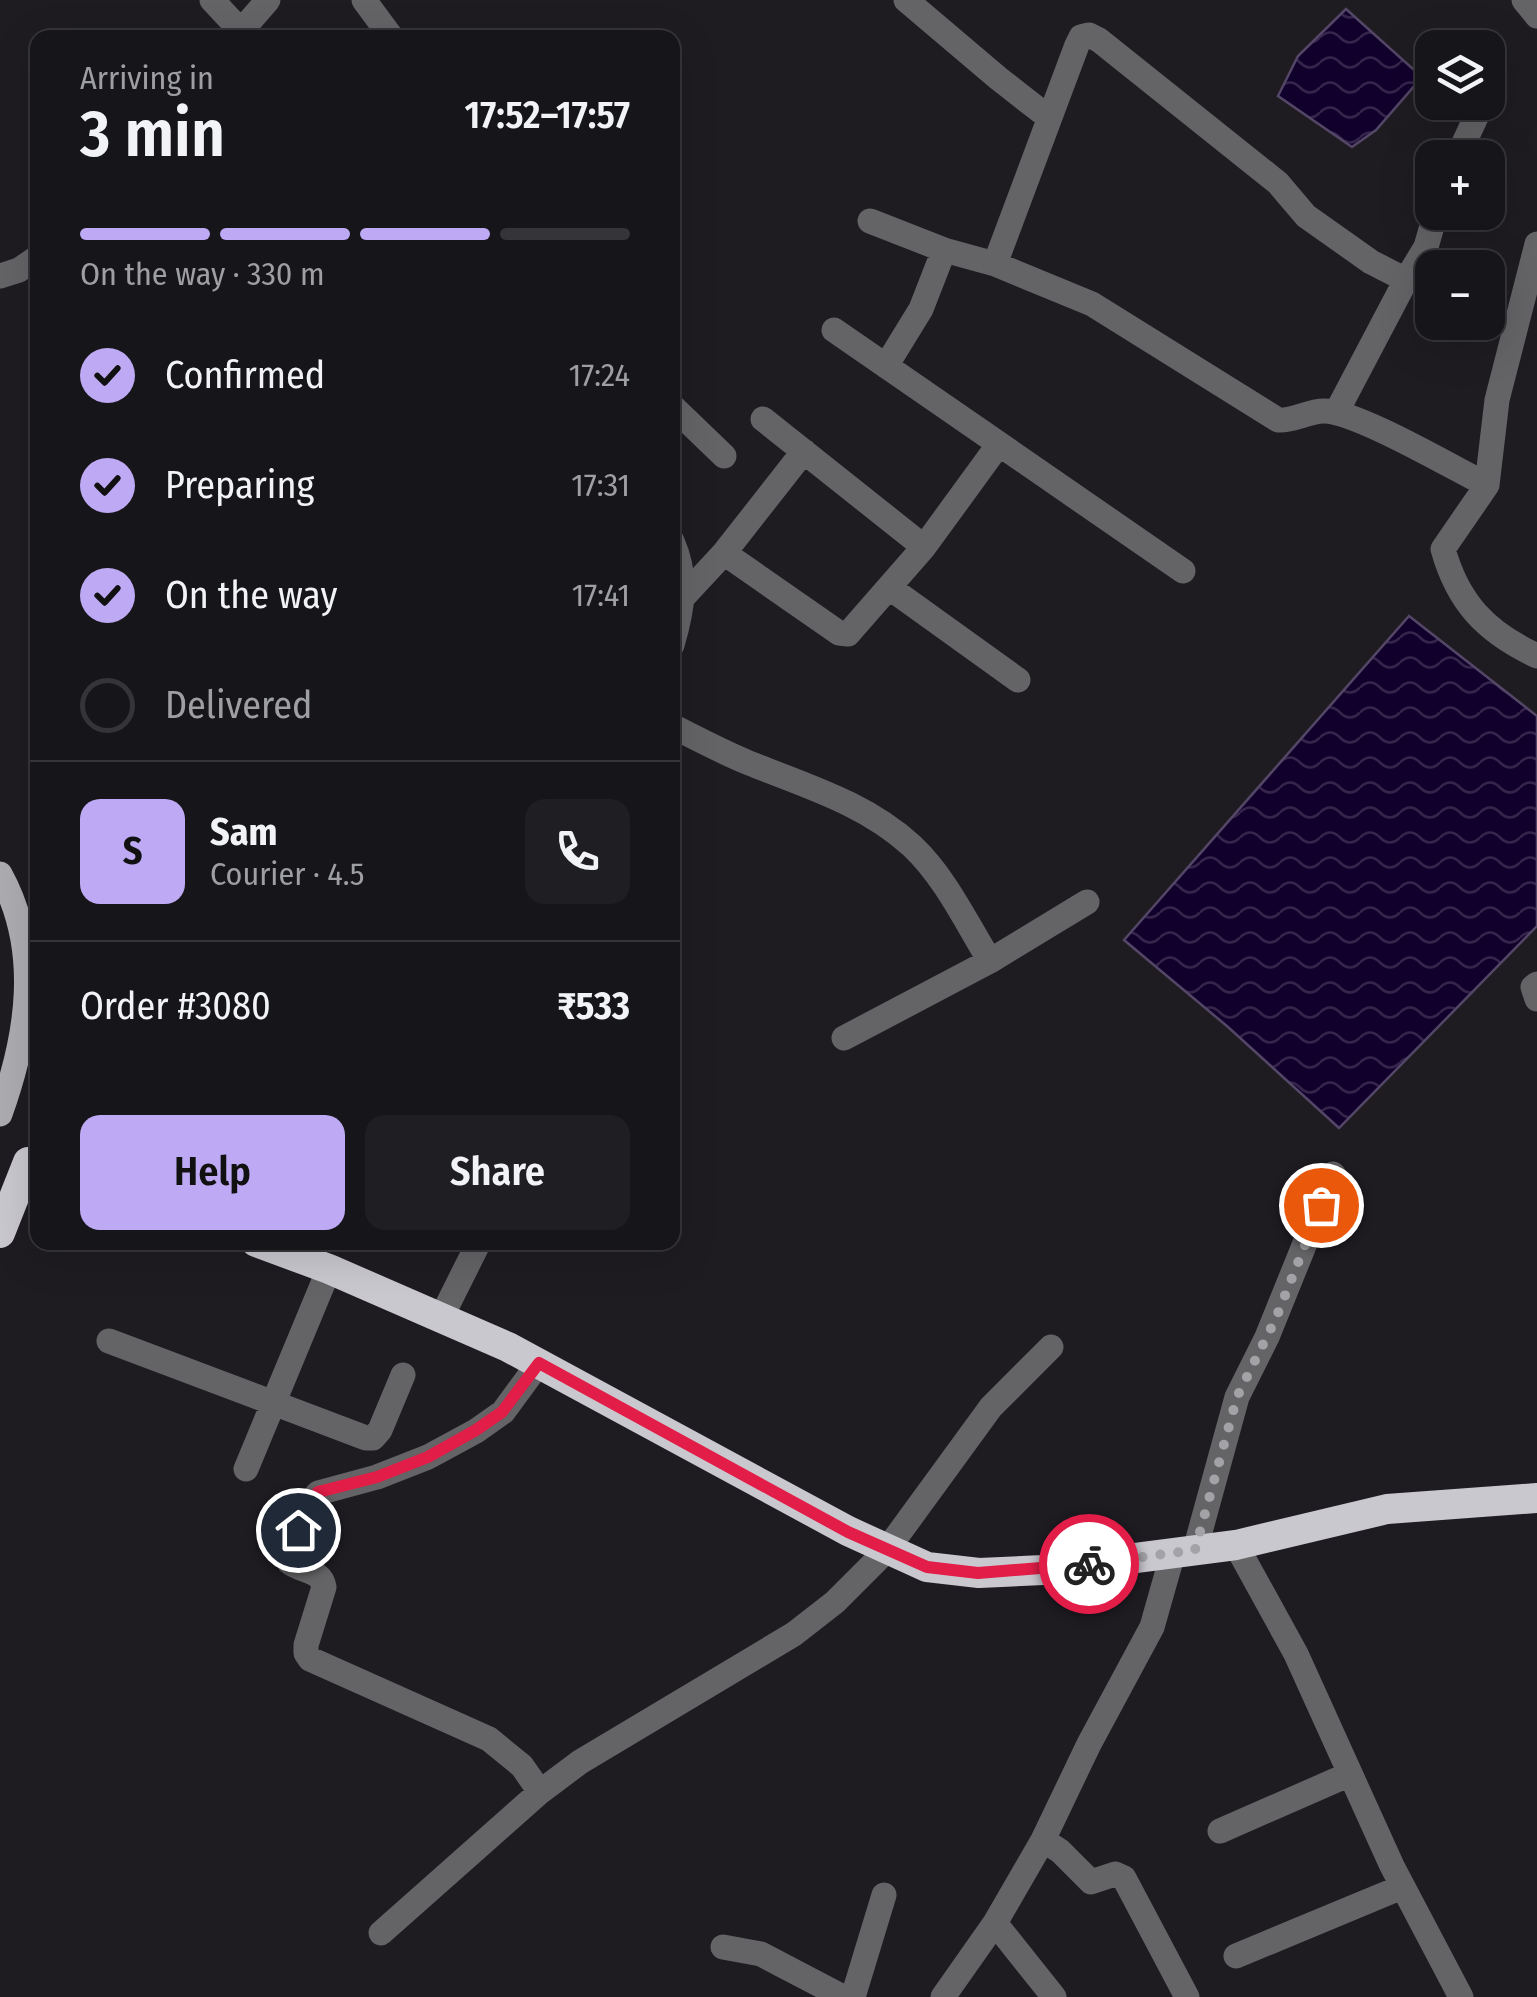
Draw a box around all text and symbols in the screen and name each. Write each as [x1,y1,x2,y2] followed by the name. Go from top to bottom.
[1415,30,1505,340] map controls
[1415,30,1505,120] button: layers
[80,59,214,97] text: Arriving in
[465,92,630,138] text: 17:52–17:57
[80,95,225,173] text: 3 min
[1415,140,1505,230] button: +
[1415,250,1505,340] button: −
[80,255,325,293] text: On the way · 330 m
[80,348,135,403] icon: check
[165,352,325,398] text: Confirmed
[569,356,630,394] text: 17:24
[80,458,135,513] icon: check
[165,462,314,508] text: Preparing
[571,466,630,504] text: 17:31
[80,568,135,623] icon: check
[165,572,337,618] text: On the way
[572,576,630,614] text: 17:41
[165,682,312,728] text: Delivered
[525,799,630,904] button: phone
[210,809,278,855] text: Sam
[123,828,142,874] text: S
[210,855,365,893] text: Courier · 4.5
[80,983,271,1029] text: Order #3080
[557,983,630,1029] text: ₹533
[80,1115,345,1230] button: Help
[365,1115,630,1230] button: Share
[1279,1163,1364,1248] pin
[1294,1178,1349,1233] icon: bag
[256,1488,341,1573] pin
[271,1503,326,1558] icon: home
[1039,1514,1139,1614] courier
[1062,1537,1117,1592] icon: bike

